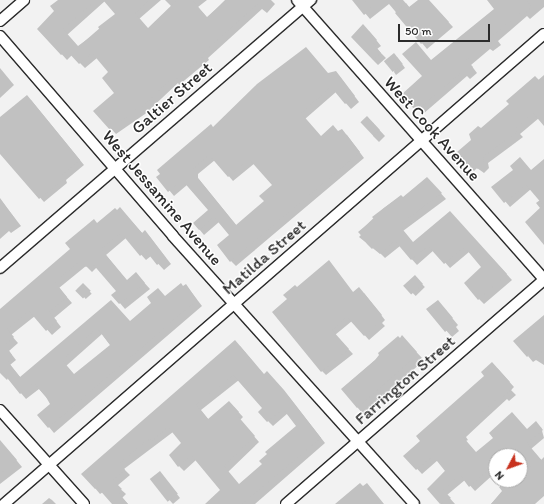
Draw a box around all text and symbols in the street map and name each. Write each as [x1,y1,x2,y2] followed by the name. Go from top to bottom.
[400,16,492,42] scale bar
[405,24,431,38] text: 50 m
[128,58,216,138] street label: Galtier Street
[380,72,484,186] street label: West Cook Avenue
[98,126,226,270] street label: West Jessamine Avenue
[218,215,310,299] street label: Matilda Street
[351,331,459,429] street label: Farrington Street
[488,448,528,488] north arrow
[492,468,507,483] text: N

